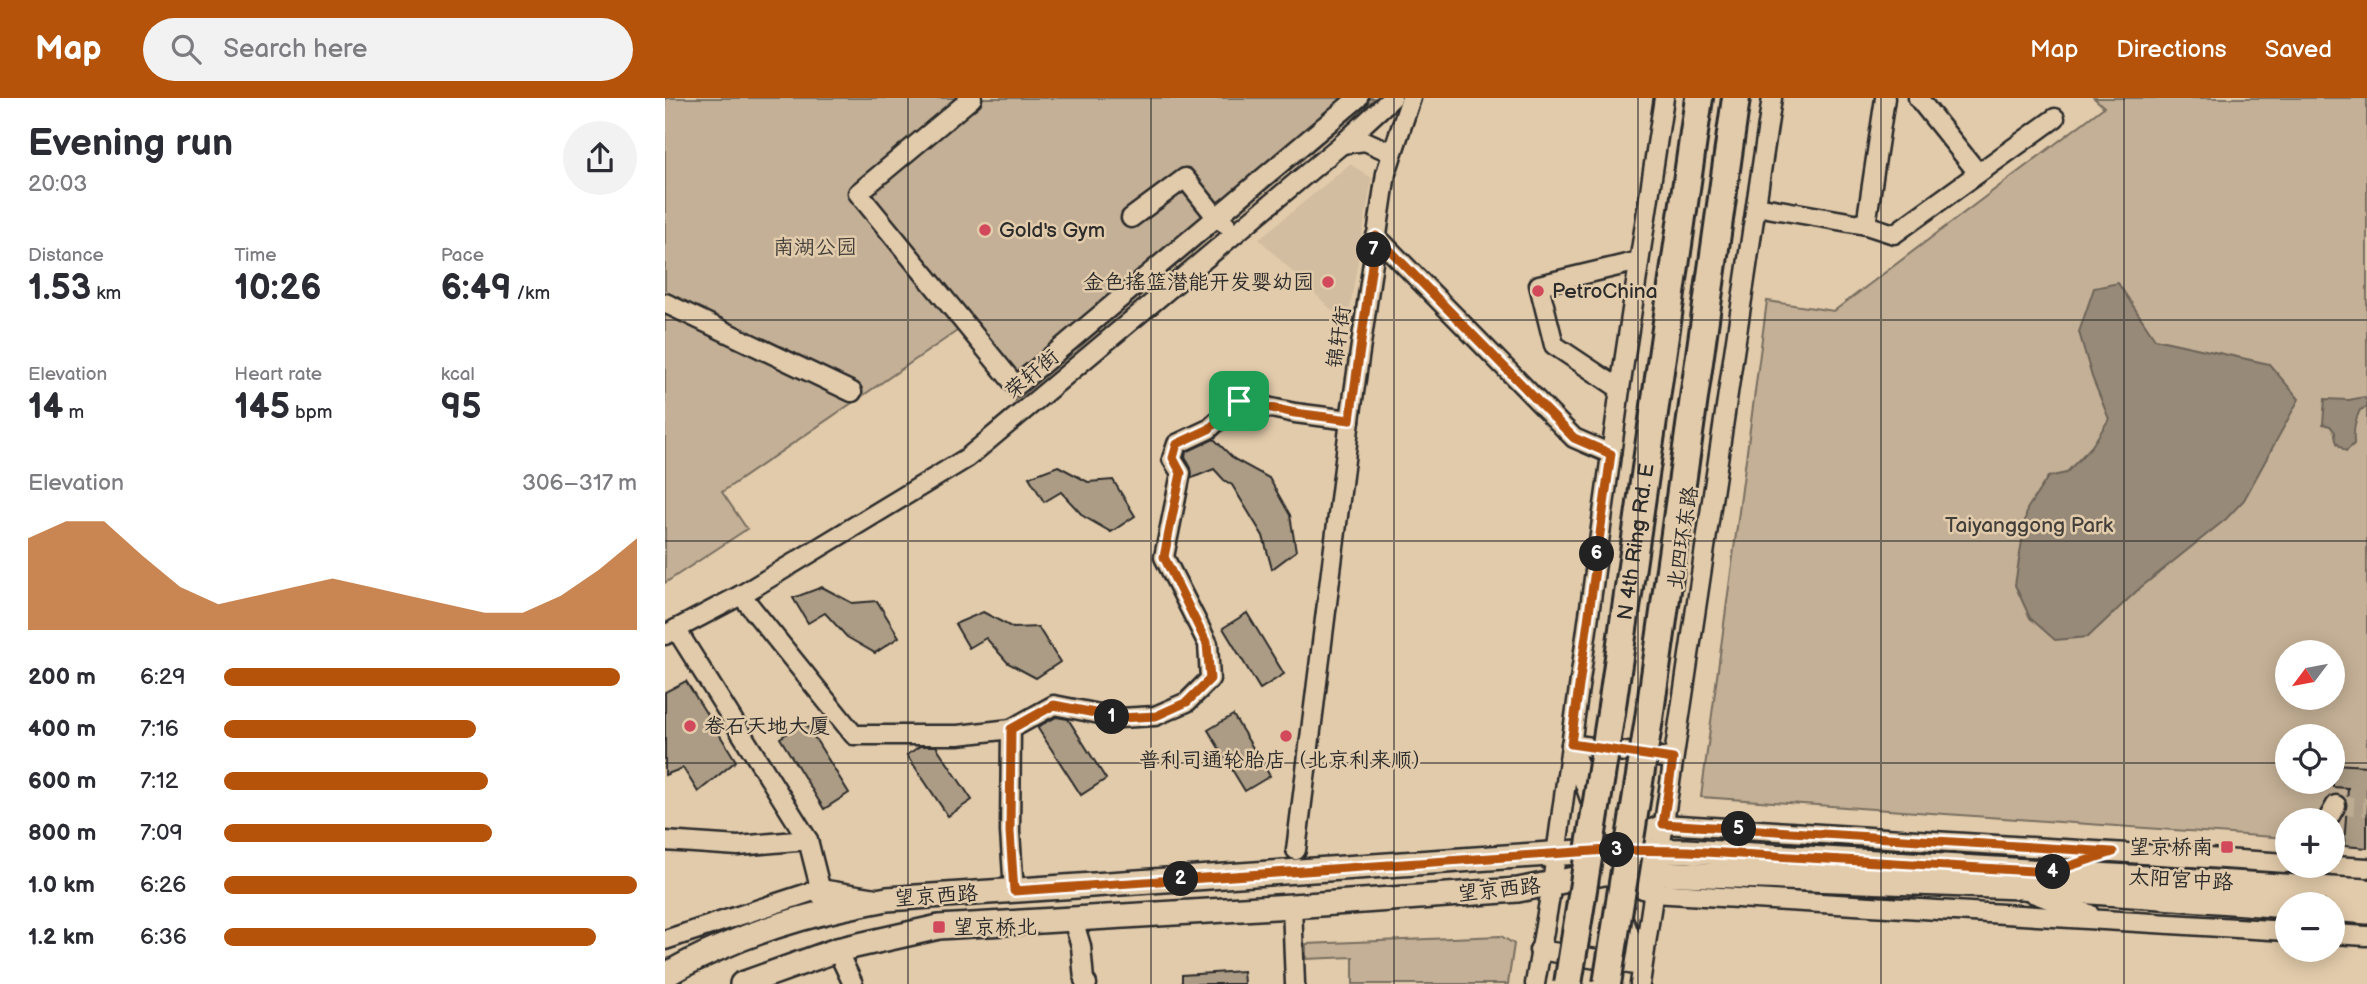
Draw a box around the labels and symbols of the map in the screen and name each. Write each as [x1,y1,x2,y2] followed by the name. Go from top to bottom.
[999,218,1105,243] place label: Gold's Gym
[977,222,993,238] marker: Gold's Gym
[1357,232,1391,268] pin: 7
[773,235,857,260] park label: 南湖公园
[1083,270,1314,295] place label: 金色摇篮潜能开发婴幼园
[1320,274,1336,290] marker: 金色摇篮潜能开发婴幼园
[1552,279,1658,304] place label: PetroChina
[1530,283,1546,299] marker: PetroChina
[1322,304,1356,370] street label: 锦轩街
[1000,344,1064,404] street label: 荣轩街
[1209,371,1269,431] pin
[1612,462,1659,622] street label: N 4th Ring Rd. E
[1662,484,1704,592] street label: 北四环东路
[1945,513,2114,538] park label: Taiyanggong Park
[1579,536,1615,572] pin: 6
[2275,640,2345,710] north arrow
[1095,700,1129,734] pin: 1
[704,714,830,739] place label: 卷石天地大厦
[682,718,698,734] marker: 卷石天地大厦
[1278,728,1294,744] marker: 普利司通轮胎店（北京利来顺）
[1139,748,1433,773] place label: 普利司通轮胎店（北京利来顺）
[1721,812,1757,846] pin: 5
[1599,832,1635,868] pin: 3
[2129,835,2213,860] place label: 望京桥南
[2219,839,2235,855] marker: 望京桥南
[2035,854,2071,890] pin: 4
[1163,862,1199,896] pin: 2
[2128,865,2234,895] street label: 太阳宫中路
[1456,873,1542,907] street label: 望京西路
[893,881,979,911] street label: 望京西路
[953,915,1037,940] place label: 望京桥北
[931,919,947,935] marker: 望京桥北

